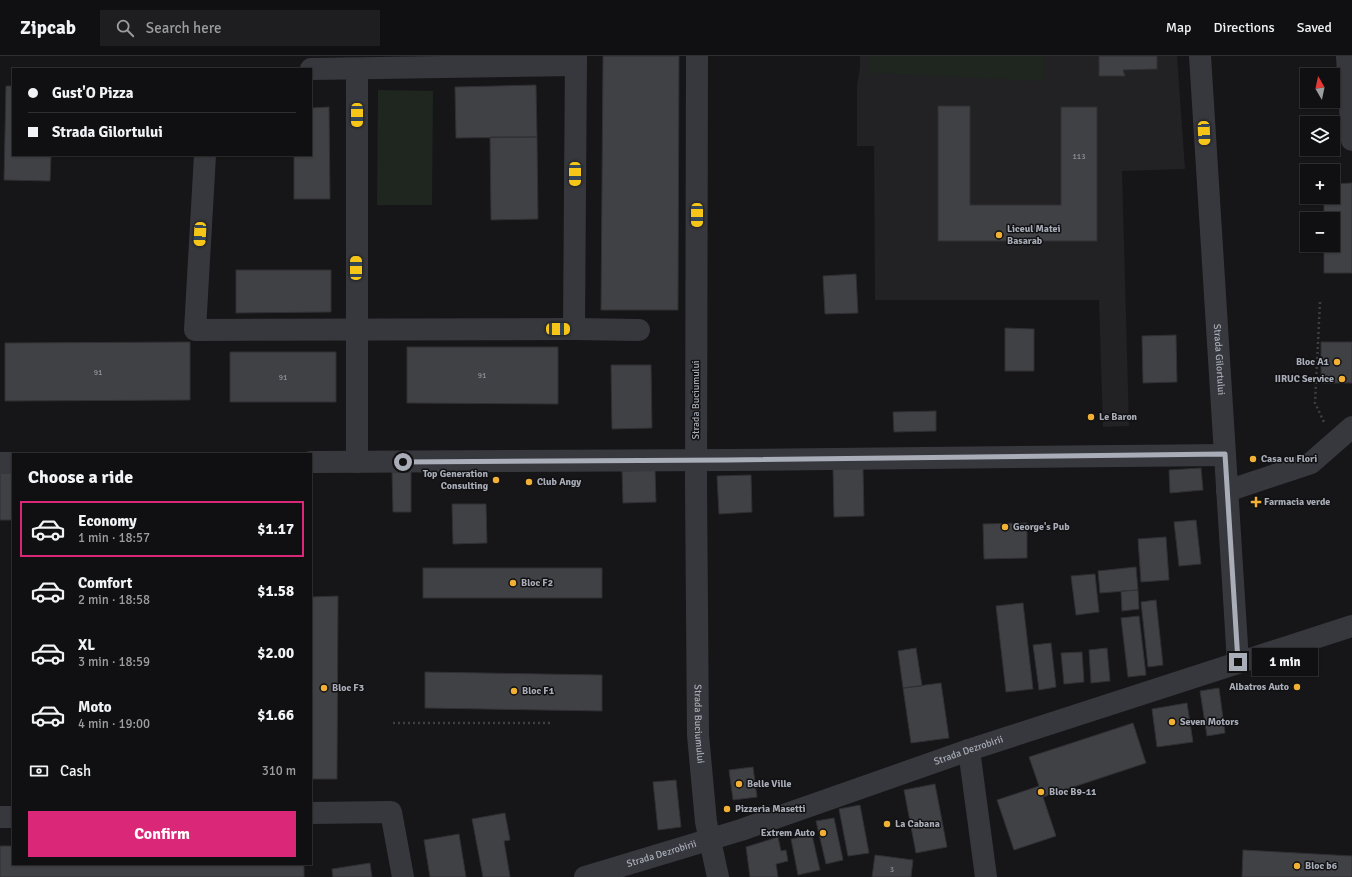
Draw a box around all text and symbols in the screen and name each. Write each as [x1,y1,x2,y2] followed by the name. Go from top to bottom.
[100,10,380,46] search box
[20,16,76,40] text: Zipcab
[114,17,136,39] icon: search
[146,19,221,37] text: Search here
[1166,19,1192,36] text: Map
[1214,19,1275,36] text: Directions
[1297,19,1332,36] text: Saved
[1300,68,1340,108] north arrow
[1300,68,1340,252] map controls
[52,84,134,102] text: Gust'O Pizza
[351,103,363,127] car
[1300,116,1340,156] button: layers
[1197,121,1211,145] car
[52,123,163,141] text: Strada Gilortului
[1073,151,1085,161] house number: 113
[569,162,581,186] car
[1300,164,1340,204] button: +
[691,203,703,227] car
[1300,212,1340,252] button: −
[193,222,207,246] car
[1007,223,1061,247] place label: Liceul Matei Basarab
[994,230,1004,240] marker: Liceul Matei Basarab
[350,256,362,280] car
[546,323,570,335] car
[1211,323,1227,395] street label: Strada Gilortului
[1296,356,1330,368] place label: Bloc A1
[1332,357,1342,367] marker: Bloc A1
[690,360,702,440] street label: Strada Buciumului
[94,367,102,377] house number: 91
[478,370,486,380] house number: 91
[279,372,287,382] house number: 91
[1275,373,1334,385] place label: IIRUC Service
[1337,374,1347,384] marker: IIRUC Service
[1099,411,1138,423] place label: Le Baron
[1086,412,1096,422] marker: Le Baron
[394,453,412,471] route start
[1261,453,1317,465] place label: Casa cu Flori
[1248,454,1258,464] marker: Casa cu Flori
[28,466,133,488] text: Choose a ride
[423,468,489,492] place label: Top Generation Consulting
[491,475,501,485] marker: Top Generation Consulting
[537,476,581,488] place label: Club Angy
[524,477,534,487] marker: Club Angy
[1264,496,1330,508] place label: Farmacia verde
[1251,497,1261,507] marker: Farmacia verde
[30,511,66,547] icon: car
[78,512,137,530] text: Economy
[257,520,294,538] text: $1.17
[1013,521,1070,533] place label: George's Pub
[1000,522,1010,532] marker: George's Pub
[78,530,150,546] text: 1 min · 18:57
[30,573,66,609] icon: car
[78,574,132,592] text: Comfort
[521,577,553,589] place label: Bloc F2
[508,578,518,588] marker: Bloc F2
[257,582,294,600] text: $1.58
[78,592,150,608] text: 2 min · 18:58
[30,635,66,671] icon: car
[78,636,95,654] text: XL
[257,644,294,662] text: $2.00
[1252,648,1318,676] callout: 1 min
[1229,653,1247,671] route end
[78,654,150,670] text: 3 min · 18:59
[1269,654,1301,670] text: 1 min
[1229,681,1289,693] place label: Albatros Auto
[332,682,364,694] place label: Bloc F3
[1292,682,1302,692] marker: Albatros Auto
[319,683,329,693] marker: Bloc F3
[692,684,707,764] street label: Strada Buciumului
[522,685,555,697] place label: Bloc F1
[509,686,519,696] marker: Bloc F1
[30,697,66,733] icon: car
[78,698,112,716] text: Moto
[257,706,294,724] text: $1.66
[78,716,150,732] text: 4 min · 19:00
[1180,716,1239,728] place label: Seven Motors
[1167,717,1177,727] marker: Seven Motors
[932,733,1005,768] street label: Strada Dezrobirii
[28,760,50,782] icon: cash
[60,762,91,780] text: Cash
[262,763,296,779] text: 310 m
[747,778,791,790] place label: Belle Ville
[734,779,744,789] marker: Belle Ville
[1049,786,1097,798] place label: Bloc B9-11
[1036,787,1046,797] marker: Bloc B9-11
[735,803,806,815] place label: Pizzeria Masetti
[722,804,732,814] marker: Pizzeria Masetti
[28,811,296,857] button: Confirm
[895,818,940,830] place label: La Cabana
[882,819,892,829] marker: La Cabana
[761,827,815,839] place label: Extrem Auto
[818,828,828,838] marker: Extrem Auto
[625,838,698,870] street label: Strada Dezrobirii
[1305,860,1338,872] place label: Bloc b6
[1292,861,1302,871] marker: Bloc b6
[890,864,894,874] house number: 3

